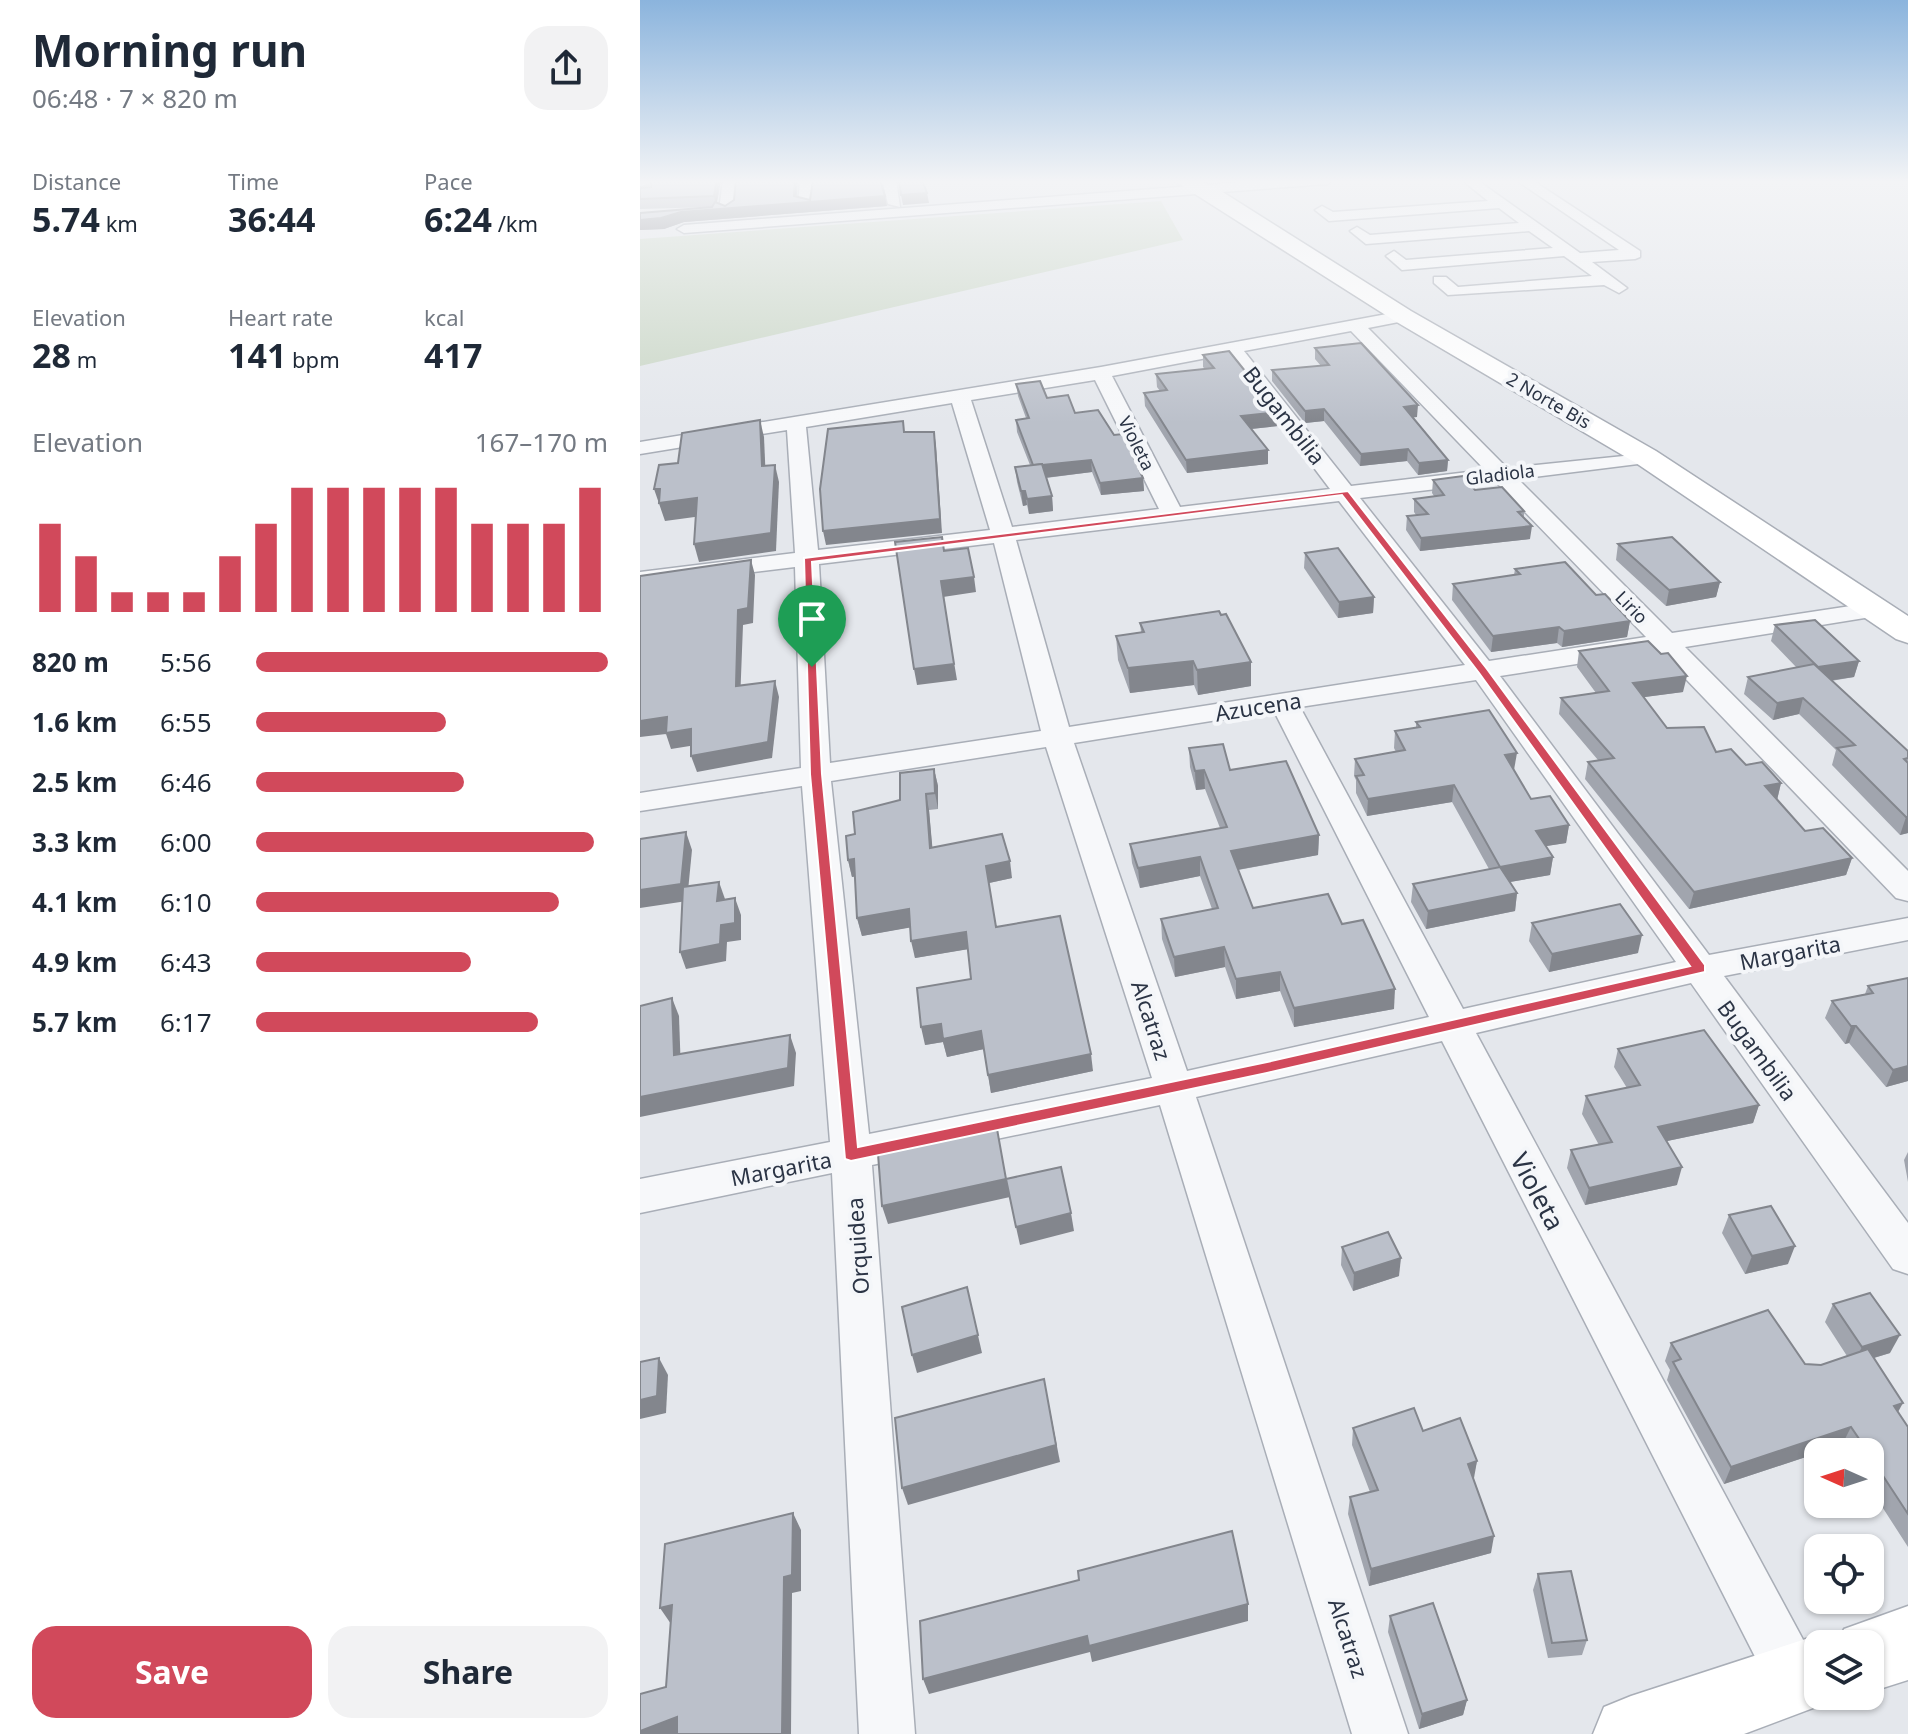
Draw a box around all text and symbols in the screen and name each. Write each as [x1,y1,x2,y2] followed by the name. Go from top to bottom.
[32,20,307,80] text: Morning run
[524,26,608,110] button: share
[32,80,238,116] text: 06:48 · 7 × 820 m
[32,166,121,196] text: Distance
[228,166,279,196] text: Time
[424,166,473,196] text: Pace
[32,196,100,242] text: 5.74
[228,196,315,242] text: 36:44
[424,196,492,242] text: 6:24
[100,208,138,238] text: km
[492,208,538,238] text: /km
[32,302,126,332] text: Elevation
[228,302,333,332] text: Heart rate
[424,302,464,332] text: kcal
[32,332,71,378] text: 28
[228,332,286,378] text: 141
[424,332,482,378] text: 417
[71,344,97,374] text: m
[286,344,340,374] text: bpm
[1237,360,1333,470] street label: Bugambilia
[1503,366,1595,434] street label: 2 Norte Bis
[1113,412,1161,474] street label: Violeta
[32,424,143,460] text: Elevation
[475,424,608,460] text: 167–170 m
[1464,458,1536,490] street label: Gladiola
[778,585,846,667] pin
[1611,585,1653,629] street label: Lirio
[790,597,834,641] icon: arrive
[32,644,109,680] text: 820 m
[160,644,212,680] text: 5:56
[1213,684,1303,728] street label: Azucena
[32,704,117,740] text: 1.6 km
[160,704,212,740] text: 6:55
[32,764,117,800] text: 2.5 km
[160,764,212,800] text: 6:46
[32,824,117,860] text: 3.3 km
[160,824,212,860] text: 6:00
[32,884,117,920] text: 4.1 km
[160,884,212,920] text: 6:10
[1737,928,1843,976] street label: Margarita
[32,944,117,980] text: 4.9 km
[160,944,212,980] text: 6:43
[1125,976,1179,1064] street label: Alcatraz
[1711,994,1805,1106] street label: Bugambilia
[32,1004,117,1040] text: 5.7 km
[160,1004,212,1040] text: 6:17
[728,1144,834,1192] street label: Margarita
[1503,1146,1573,1236] street label: Violeta
[839,1197,875,1295] street label: Orquidea
[1804,1438,1884,1518] north arrow
[1804,1438,1884,1710] map controls
[1804,1534,1884,1614] button: locate
[1322,1594,1376,1682] street label: Alcatraz
[32,1626,312,1718] button: Save
[328,1626,608,1718] button: Share
[1804,1630,1884,1710] button: layers

